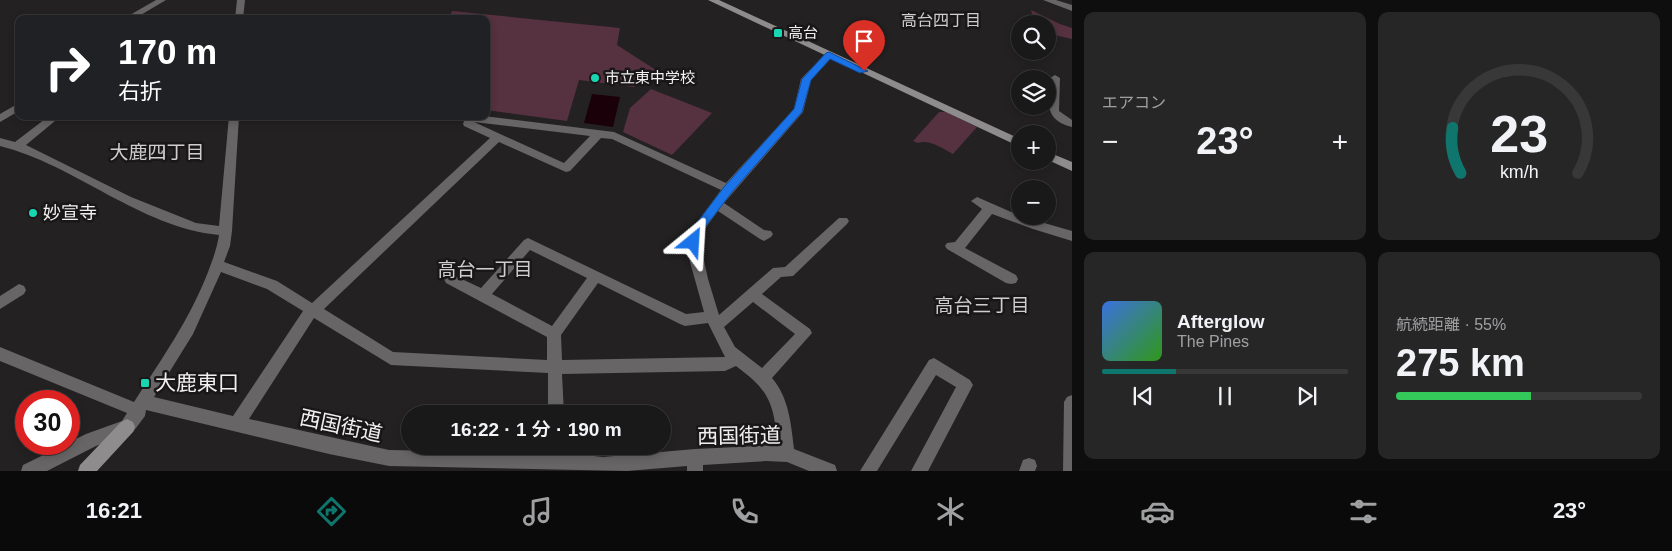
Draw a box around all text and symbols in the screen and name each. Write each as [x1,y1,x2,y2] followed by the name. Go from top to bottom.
[901,12,981,29] district label: 高台四丁目
[1011,15,1056,225] map controls
[1011,15,1056,60] button: search
[843,20,885,71] pin
[788,24,818,41] place label: 高台
[772,27,784,39] marker: 高台
[850,27,878,55] icon: arrive
[118,32,217,71] text: 170 m
[35,35,100,100] icon: right
[605,69,695,86] place label: 市立東中学校
[1011,70,1056,115] button: layers
[589,72,601,84] marker: 市立東中学校
[118,79,162,104] text: 右折
[1102,94,1166,111] text: エアコン
[1490,105,1548,163] text: 23
[1196,120,1254,162] text: 23°
[1011,125,1056,170] button: +
[1102,126,1118,157] text: −
[1332,126,1348,157] text: +
[109,142,205,163] district label: 大鹿四丁目
[1500,162,1538,182] text: km/h
[1011,180,1056,225] button: −
[43,203,97,223] place label: 妙宣寺
[27,207,39,219] marker: 妙宣寺
[666,215,718,267] position arrow
[437,259,533,280] district label: 高台一丁目
[934,295,1030,316] district label: 高台三丁目
[1177,311,1265,332] text: Afterglow
[1396,316,1506,333] text: 航続距離 · 55%
[1177,333,1249,350] text: The Pines
[1396,342,1525,384] text: 275 km
[155,371,239,394] place label: 大鹿東口
[139,377,151,389] marker: 大鹿東口
[1129,382,1157,410] icon: previous
[1211,382,1239,410] icon: pause
[1293,382,1321,410] icon: next
[15,390,80,455] speed limit sign: 30
[298,406,385,445] street label: 西国街道
[450,419,622,440] text: 16:22 · 1 分 · 190 m
[697,423,781,448] street label: 西国街道
[314,494,349,529] icon: directions
[520,494,555,529] icon: music
[727,494,762,529] icon: phone
[933,494,968,529] icon: climate
[1140,494,1175,529] icon: car
[1346,494,1381,529] icon: filters
[86,498,142,523] text: 16:21
[1553,498,1586,523] text: 23°

